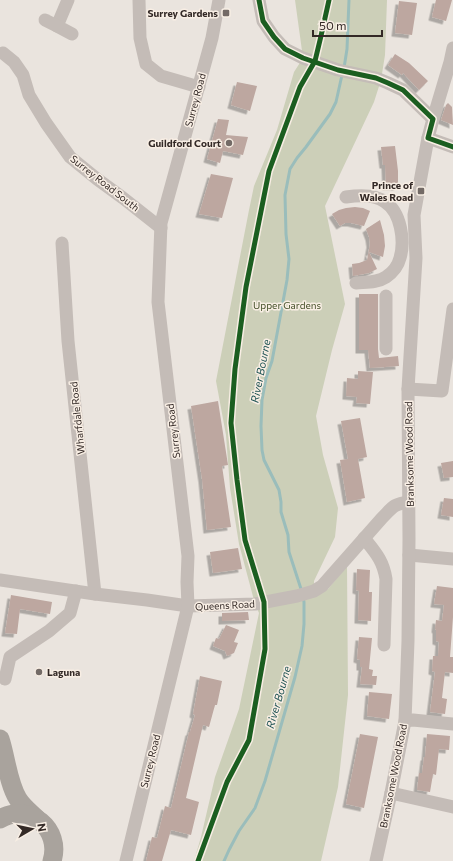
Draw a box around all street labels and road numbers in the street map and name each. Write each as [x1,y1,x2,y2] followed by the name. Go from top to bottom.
[182,72,208,128] street label: Surrey Road
[68,152,142,214] street label: Surrey Road South
[67,381,87,455] street label: Wharfdale Road
[402,401,416,507] street label: Branksome Wood Road
[164,403,182,459] street label: Surrey Road
[195,597,255,613] street label: Queens Road
[377,723,409,829] street label: Branksome Wood Road
[138,733,163,789] street label: Surrey Road

